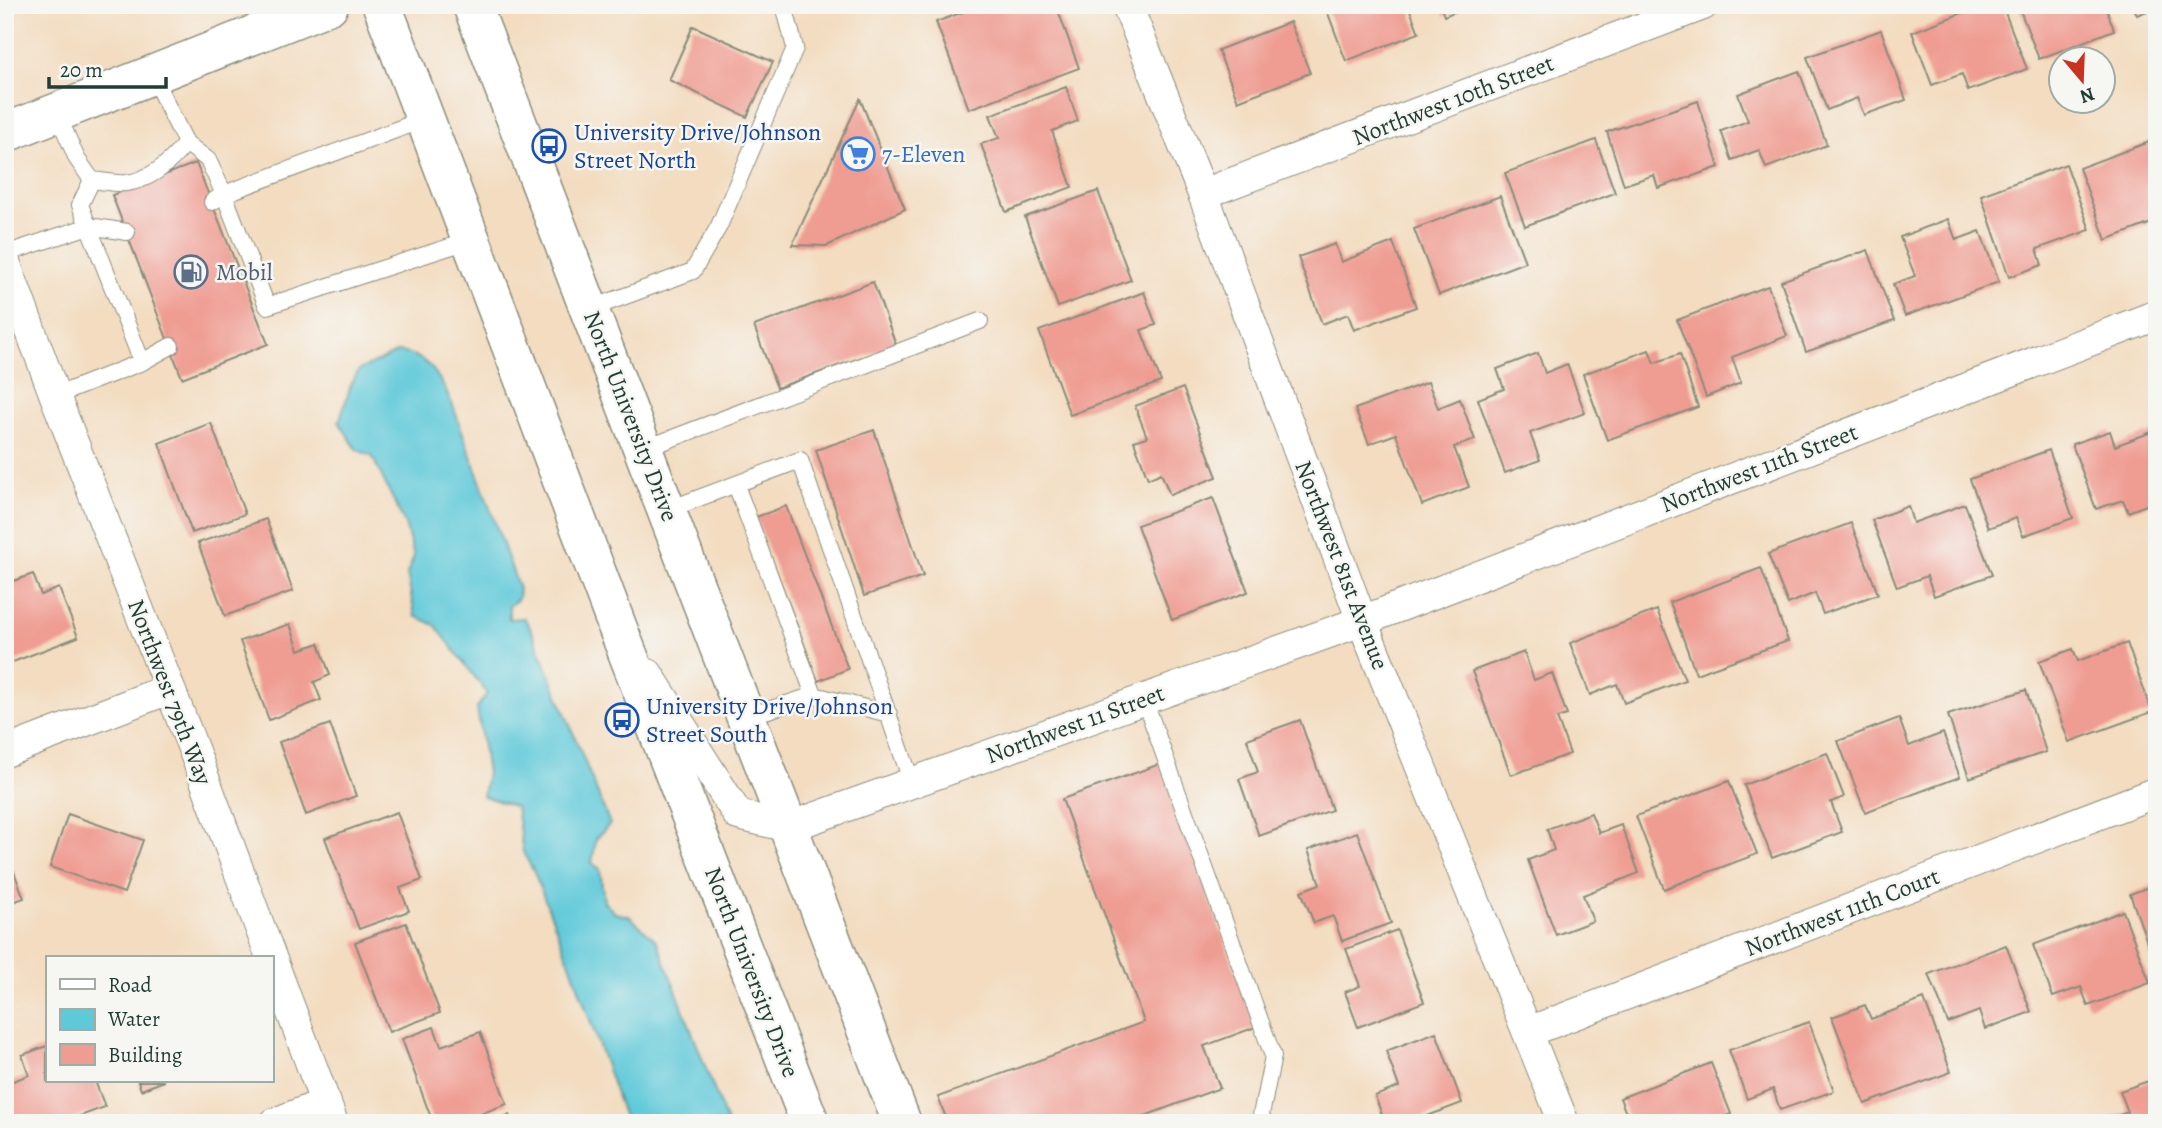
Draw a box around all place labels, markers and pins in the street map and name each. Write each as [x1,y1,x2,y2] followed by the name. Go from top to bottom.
[574,116,821,176] place label: University Drive/Johnson Street North
[530,127,568,165] bus stop icon: University Drive/Johnson Street North
[839,135,877,173] supermarket icon: 7-Eleven
[882,138,965,170] place label: 7-Eleven
[172,253,210,291] fuel station icon: Mobil
[216,256,273,288] place label: Mobil
[646,690,893,750] place label: University Drive/Johnson Street South
[603,701,641,739] bus stop icon: University Drive/Johnson Street South

